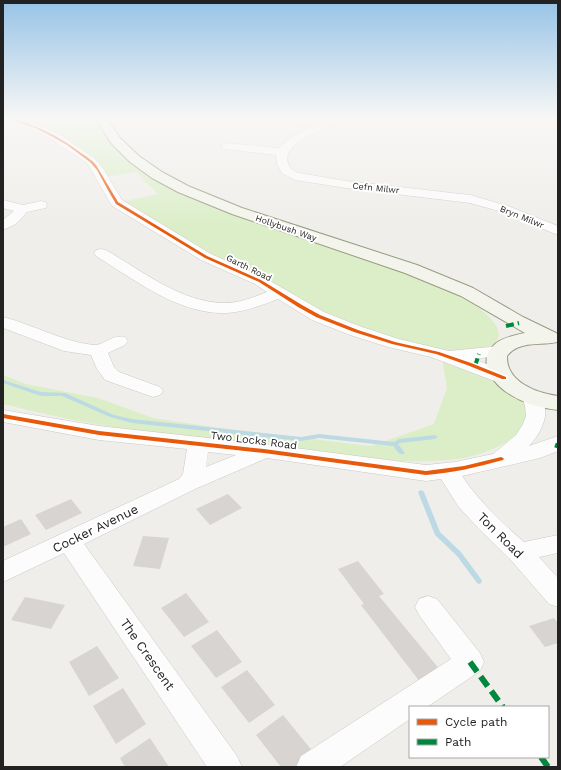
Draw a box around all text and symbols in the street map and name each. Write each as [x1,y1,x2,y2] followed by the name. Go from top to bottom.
[352,181,400,195] street label: Cefn Milwr
[498,204,546,231] street label: Bryn Milwr
[254,213,318,243] street label: Hollybush Way
[225,253,273,283] street label: Garth Road
[210,429,298,452] street label: Two Locks Road
[50,501,141,556] street label: Cocker Avenue
[475,509,527,561] street label: Ton Road
[117,616,178,693] street label: The Crescent
[409,706,549,758] legend
[445,715,507,729] text: Cycle path
[445,735,471,749] text: Path

